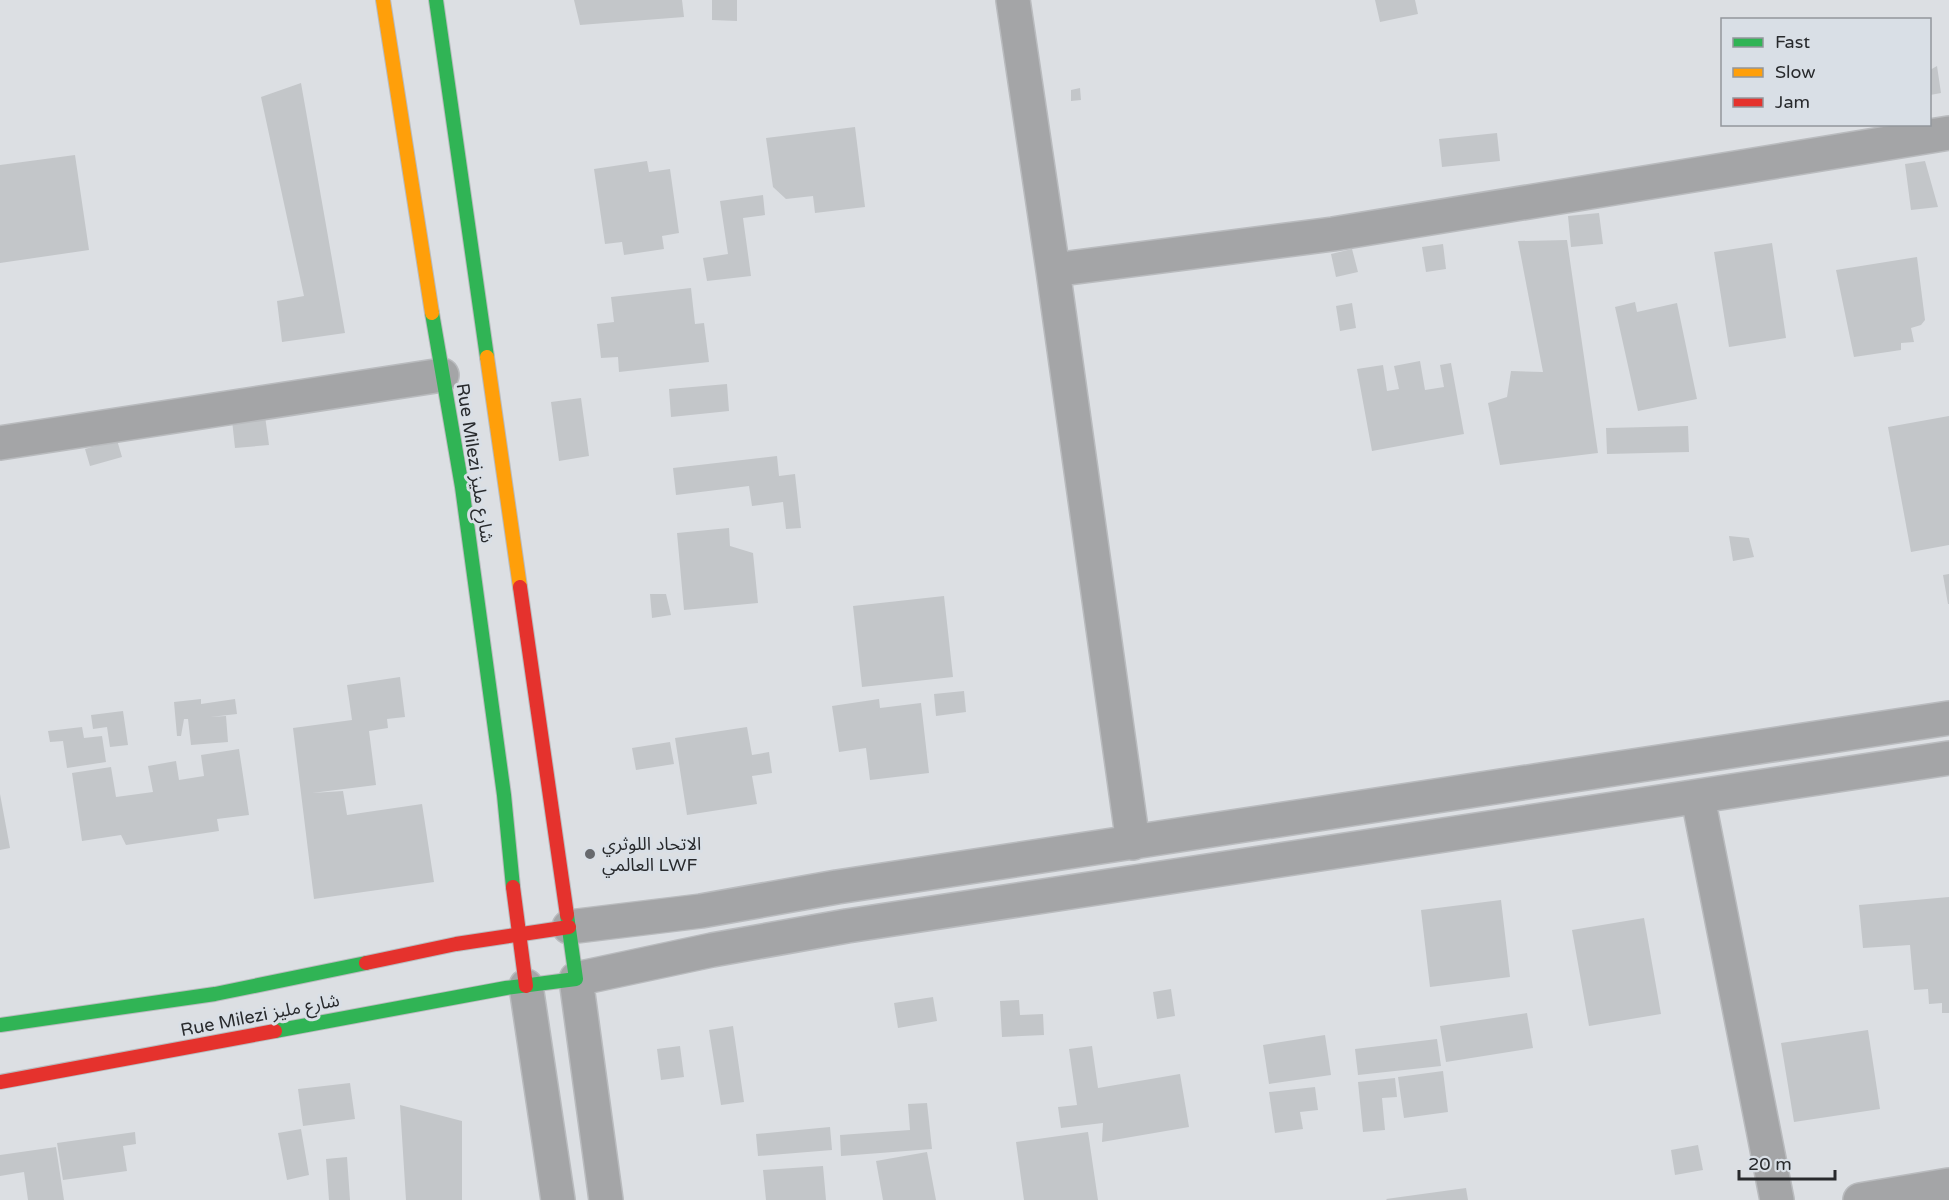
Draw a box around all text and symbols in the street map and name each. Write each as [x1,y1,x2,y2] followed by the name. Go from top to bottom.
[1721,18,1931,126] legend
[1775,31,1810,53] text: Fast
[1775,61,1816,83] text: Slow
[1775,91,1810,113] text: Jam
[449,381,499,545] street label: Rue Milezi شارع مليز
[602,833,701,878] place label: الاتحاد اللوثري العالمي LWF
[583,847,597,861] marker: الاتحاد اللوثري العالمي LWF
[179,989,342,1044] street label: Rue Milezi شارع مليز
[1739,1143,1835,1181] scale bar
[1748,1153,1792,1175] text: 20 m

